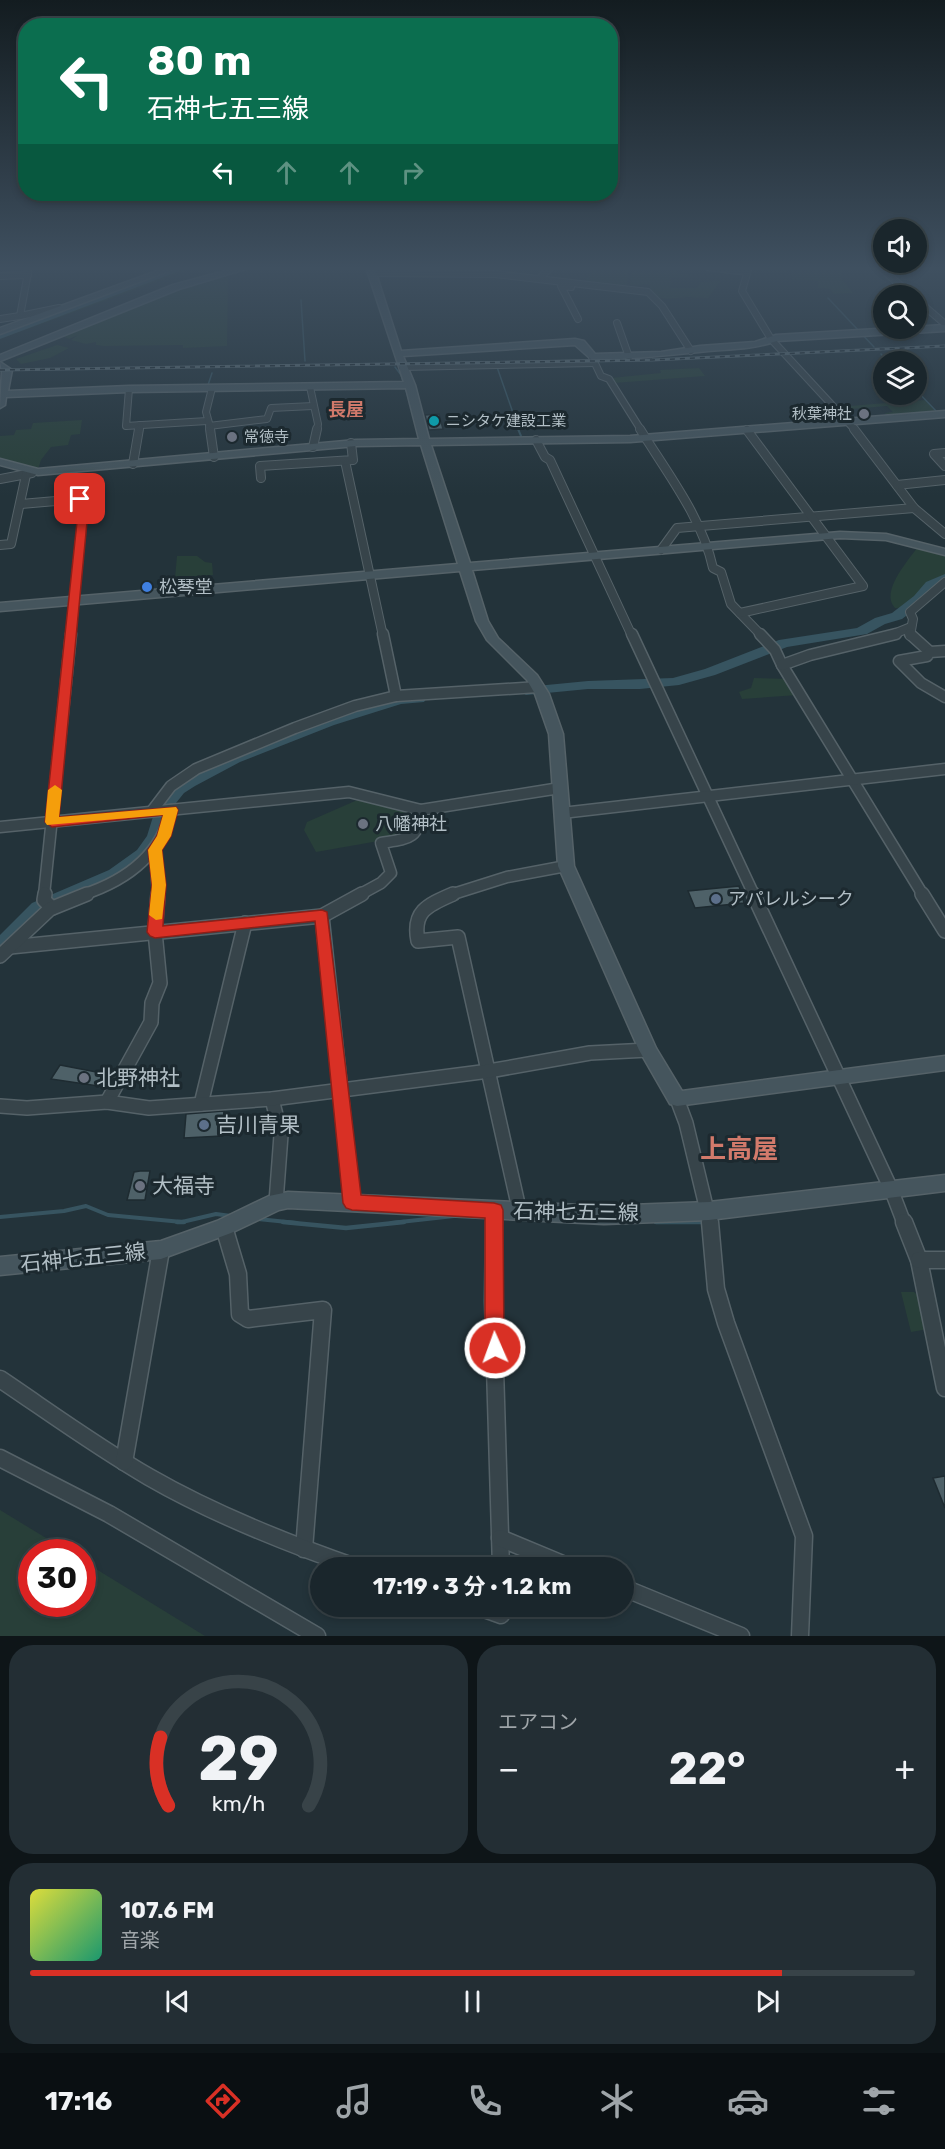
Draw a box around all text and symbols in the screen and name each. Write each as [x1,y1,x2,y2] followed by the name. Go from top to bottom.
[147,36,251,86] text: 80 m
[48,42,126,120] icon: left
[147,93,309,125] text: 石神七五三線
[207,156,240,189] icon: left
[270,156,303,189] icon: ahead
[333,156,366,189] icon: ahead
[396,156,429,189] icon: right
[873,219,927,405] map controls
[873,219,927,273] button: sound
[873,285,927,339] button: search
[873,351,927,405] button: layers
[328,399,364,421] district label: 長屋
[792,405,852,423] place label: 秋葉神社
[857,407,871,421] marker: 秋葉神社
[446,412,566,430] place label: ニシタケ建設工業
[427,414,441,428] marker: ニシタケ建設工業
[244,428,289,446] place label: 常徳寺
[225,430,239,444] marker: 常徳寺
[54,473,105,524] pin
[63,482,96,515] icon: arrive
[159,576,213,598] place label: 松琴堂
[140,580,154,594] marker: 松琴堂
[375,813,447,835] place label: 八幡神社
[356,817,370,831] marker: 八幡神社
[728,888,854,910] place label: アパレルシーク
[709,892,723,906] marker: アパレルシーク
[96,1065,180,1090] place label: 北野神社
[77,1071,91,1085] marker: 北野神社
[216,1112,300,1137] place label: 吉川青果
[197,1118,211,1132] marker: 吉川青果
[700,1134,778,1165] district label: 上高屋
[152,1173,215,1198] place label: 大福寺
[133,1179,147,1193] marker: 大福寺
[513,1198,639,1225] street label: 石神七五三線
[19,1238,147,1277] street label: 石神七五三線
[463,1316,527,1380] position arrow
[18,1539,96,1617] speed limit sign: 30
[373,1573,571,1600] text: 17:19 · 3 分 · 1.2 km
[498,1710,578,1734] text: エアコン
[198,1722,279,1796] text: 29
[668,1742,745,1795] text: 22°
[498,1749,519,1788] text: −
[894,1749,915,1788] text: +
[212,1792,265,1817] text: km/h
[120,1897,214,1924] text: 107.6 FM
[120,1928,160,1952] text: 音楽
[161,1985,194,2018] icon: previous
[456,1985,489,2018] icon: pause
[751,1985,784,2018] icon: next
[202,2080,244,2122] icon: directions
[333,2080,375,2122] icon: music
[464,2080,506,2122] icon: phone
[596,2080,638,2122] icon: climate
[727,2080,769,2122] icon: car
[858,2080,900,2122] icon: filters
[45,2085,112,2117] text: 17:16

